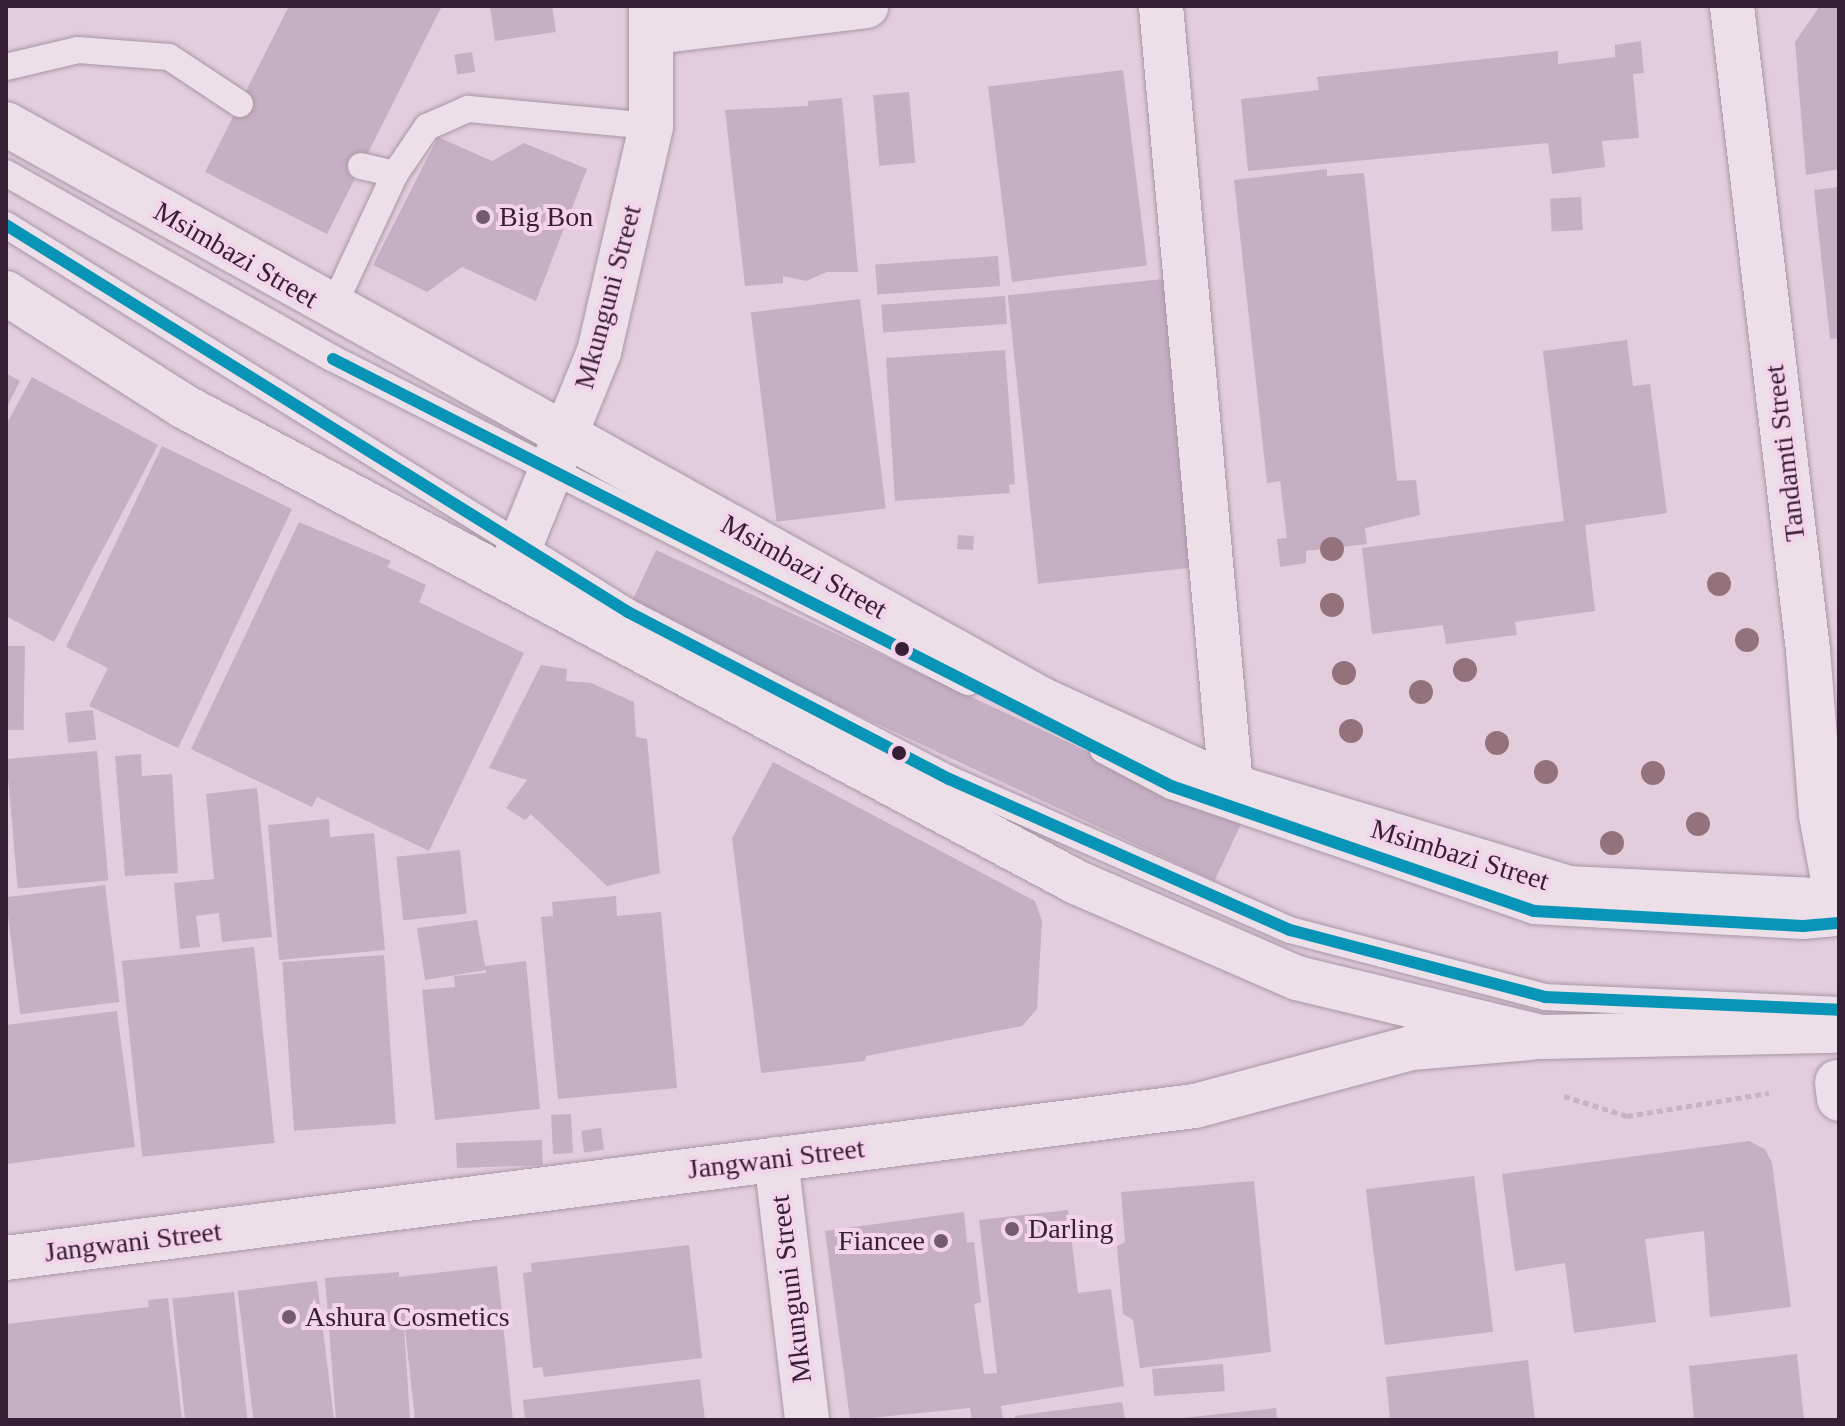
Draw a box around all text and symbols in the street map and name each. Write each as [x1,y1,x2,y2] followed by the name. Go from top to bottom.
[148,194,324,316] street label: Msimbazi Street
[499,200,593,234] place label: Big Bon
[567,201,649,393] street label: Mkunguni Street
[474,208,492,226] marker: Big Bon
[1758,363,1812,543] street label: Tandamti Street
[715,508,893,626] street label: Msimbazi Street
[894,641,910,657] unlabelled marker
[891,745,907,761] unlabelled marker
[1367,812,1553,898] street label: Msimbazi Street
[686,1131,866,1187] street label: Jangwani Street
[763,1193,819,1385] street label: Mkunguni Street
[1028,1212,1114,1246] place label: Darling
[43,1214,223,1270] street label: Jangwani Street
[1003,1220,1021,1238] marker: Darling
[838,1224,925,1258] place label: Fiancee
[932,1232,950,1250] marker: Fiancee
[305,1300,510,1334] place label: Ashura Cosmetics
[280,1308,298,1326] marker: Ashura Cosmetics

